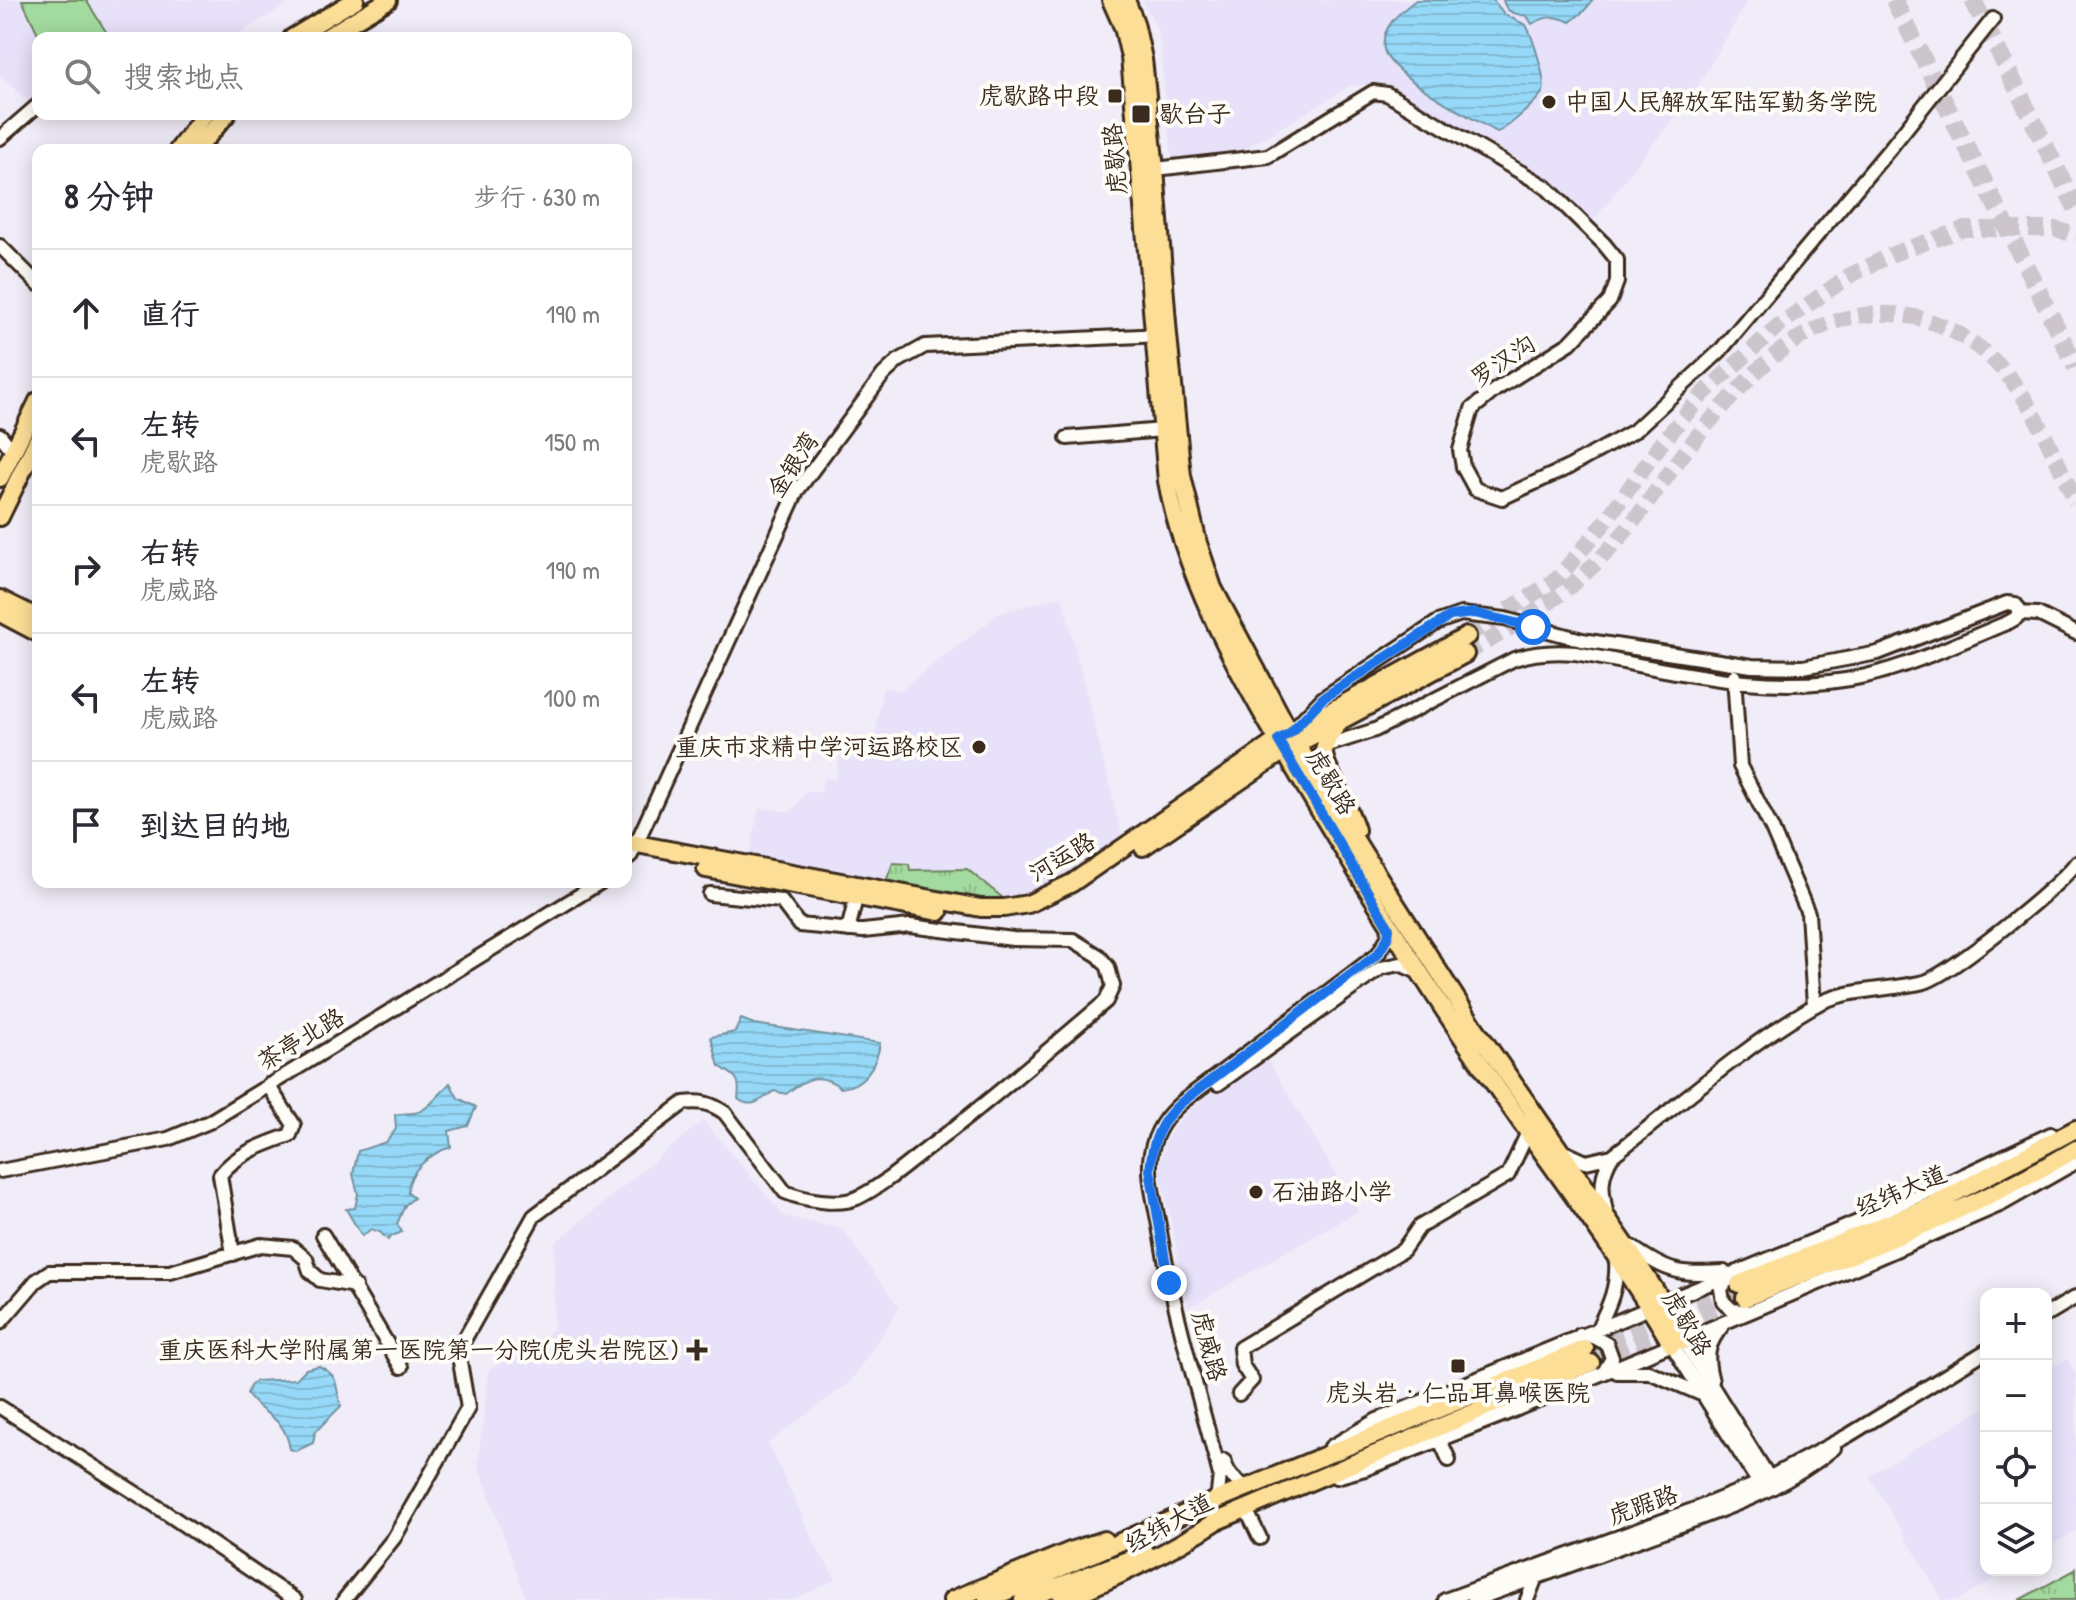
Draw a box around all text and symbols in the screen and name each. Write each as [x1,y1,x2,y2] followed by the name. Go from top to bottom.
[32,32,632,120] search box
[60,54,104,98] icon: search
[124,56,244,96] text: 搜索地点
[979,79,1099,111] place label: 虎歇路中段
[1565,85,1877,117] place label: 中国人民解放军陆军勤务学院
[1106,87,1124,105] marker: 虎歇路中段
[1540,93,1558,111] marker: 中国人民解放军陆军勤务学院
[1159,97,1231,129] place label: 歇台子
[1130,103,1152,125] marker: 歇台子
[1095,122,1133,196] street label: 虎歇路
[64,173,155,219] text: 8 分钟
[474,179,600,214] text: 步行 · 630 m
[64,291,108,335] icon: ahead
[140,293,200,333] text: 直行
[546,296,600,331] text: 190 m
[1464,327,1541,394] street label: 罗汉沟
[140,404,200,444] text: 左转
[64,419,108,463] icon: left
[544,424,600,459] text: 150 m
[759,426,825,503] street label: 金银湾
[140,444,218,479] text: 虎歇路
[140,532,200,572] text: 右转
[64,547,108,591] icon: right
[546,552,600,587] text: 190 m
[140,572,218,607] text: 虎威路
[1515,609,1551,645] route start
[140,660,200,700] text: 左转
[64,675,108,719] icon: left
[544,680,600,715] text: 100 m
[140,700,218,735] text: 虎威路
[675,730,963,762] place label: 重庆市求精中学河运路校区
[970,738,988,756] marker: 重庆市求精中学河运路校区
[1300,742,1364,821] street label: 虎歇路
[64,803,108,847] icon: arrive
[140,805,290,845] text: 到达目的地
[1022,824,1101,888] street label: 河运路
[251,1000,350,1077] street label: 茶亭北路
[1850,1157,1951,1224] street label: 经纬大道
[1272,1175,1392,1207] place label: 石油路小学
[1247,1183,1265,1201] marker: 石油路小学
[1151,1265,1187,1301] route end
[1656,1283,1720,1362] street label: 虎歇路
[1980,1288,2052,1576] map controls
[1980,1288,2052,1360] button: +
[1185,1307,1235,1385] street label: 虎威路
[158,1333,679,1365] place label: 重庆医科大学附属第一医院第一分院(虎头岩院区)
[686,1339,708,1361] marker: 重庆医科大学附属第一医院第一分院(虎头岩院区)
[1449,1357,1467,1375] marker: 虎头岩‧仁品耳鼻喉医院
[1980,1360,2052,1432] button: −
[1326,1376,1590,1408] place label: 虎头岩‧仁品耳鼻喉医院
[1980,1432,2052,1504] button: locate
[1603,1477,1682,1531] street label: 虎踞路
[1119,1485,1218,1559] street label: 经纬大道
[1980,1504,2052,1576] button: layers

